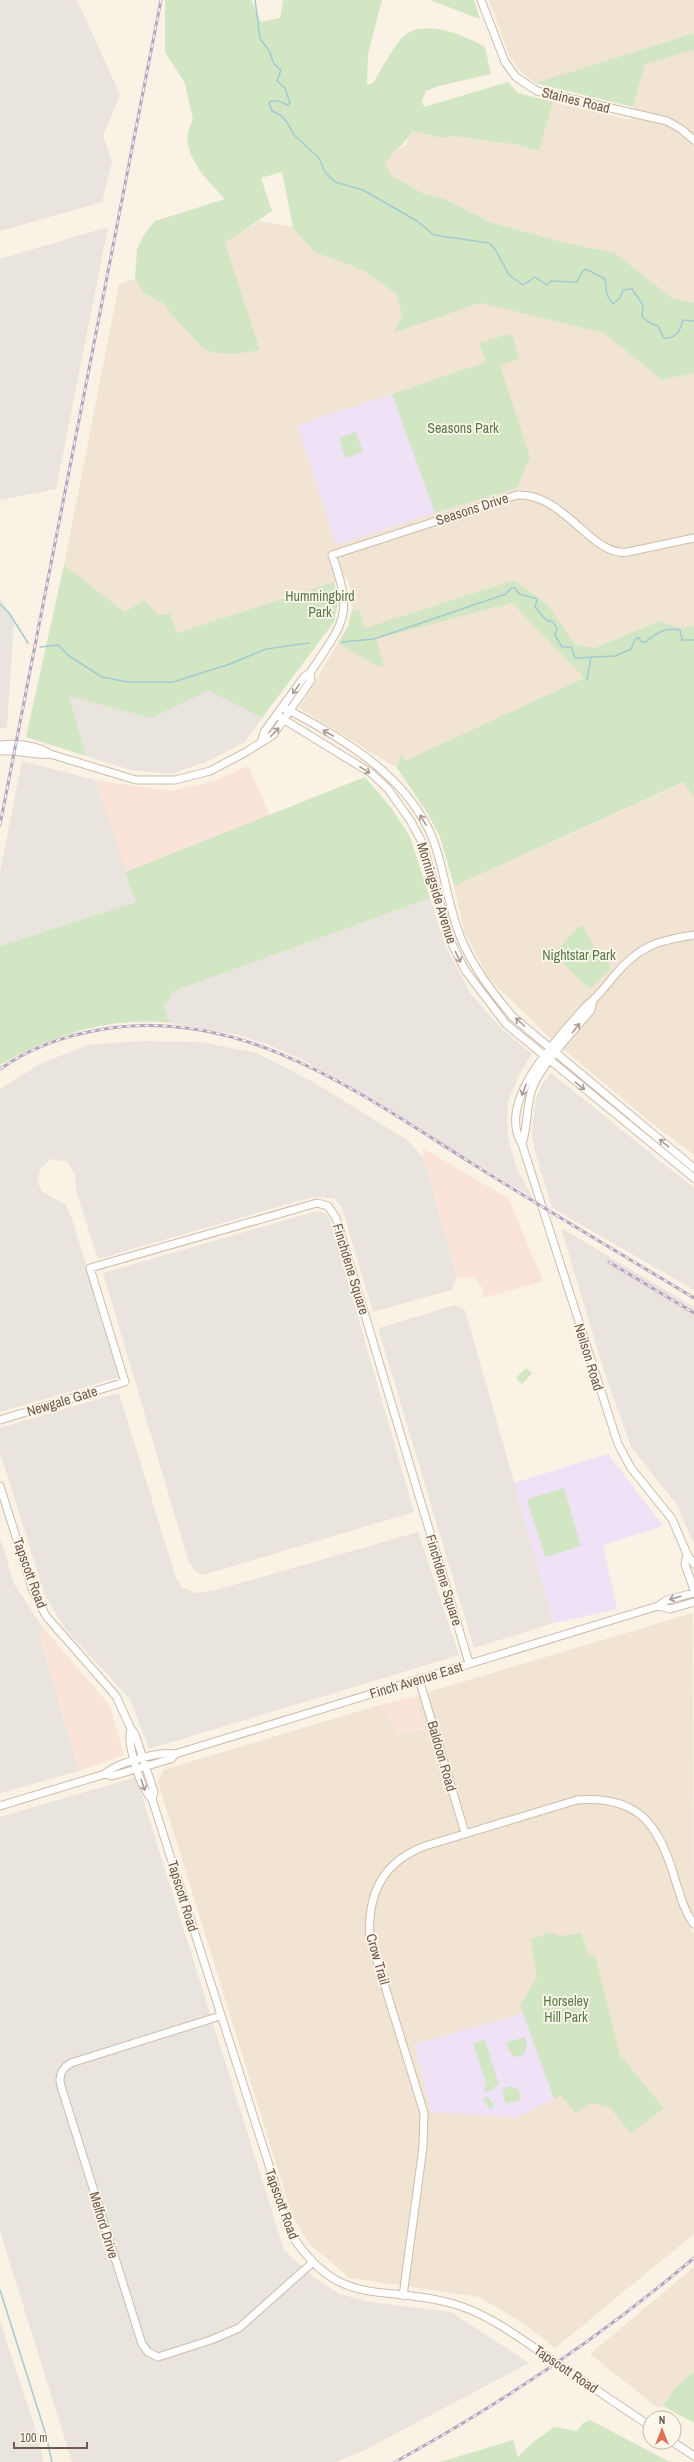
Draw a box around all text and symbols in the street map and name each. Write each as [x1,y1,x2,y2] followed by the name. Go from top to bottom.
[540,83,612,117] street label: Staines Road
[427,419,499,437] park label: Seasons Park
[433,489,511,529] street label: Seasons Drive
[285,587,355,621] park label: Hummingbird Park
[292,683,300,694] one-way arrow
[270,727,279,737] one-way arrow
[323,729,335,737] one-way arrow
[359,766,371,774] one-way arrow
[418,814,426,826] one-way arrow
[413,840,461,946] street label: Morningside Avenue
[542,946,616,964] park label: Nightstar Park
[455,951,462,963] one-way arrow
[515,1018,525,1027] one-way arrow
[572,1022,581,1033] one-way arrow
[575,1081,586,1090] one-way arrow
[520,1083,528,1095] one-way arrow
[658,1139,669,1148] one-way arrow
[329,1221,373,1317] street label: Finchdene Square
[570,1321,608,1393] street label: Neilson Road
[25,1382,99,1420] street label: Newgale Gate
[422,1532,466,1628] street label: Finchdene Square
[9,1535,51,1611] street label: Tapscott Road
[669,1595,682,1602] one-way arrow
[367,1657,465,1703] street label: Finch Avenue East
[423,1719,461,1793] street label: Baldoon Road
[140,1779,147,1792] one-way arrow
[164,1858,202,1934] street label: Tapscott Road
[362,1931,394,1987] street label: Crow Trail
[543,1992,589,2026] park label: Horseley Hill Park
[261,2166,303,2242] street label: Tapscott Road
[85,2189,123,2261] street label: Melford Drive
[530,2341,602,2397] street label: Tapscott Road
[642,2410,682,2450] north arrow
[659,2413,665,2427] text: N
[14,2424,87,2450] scale bar
[20,2430,47,2446] text: 100 m

